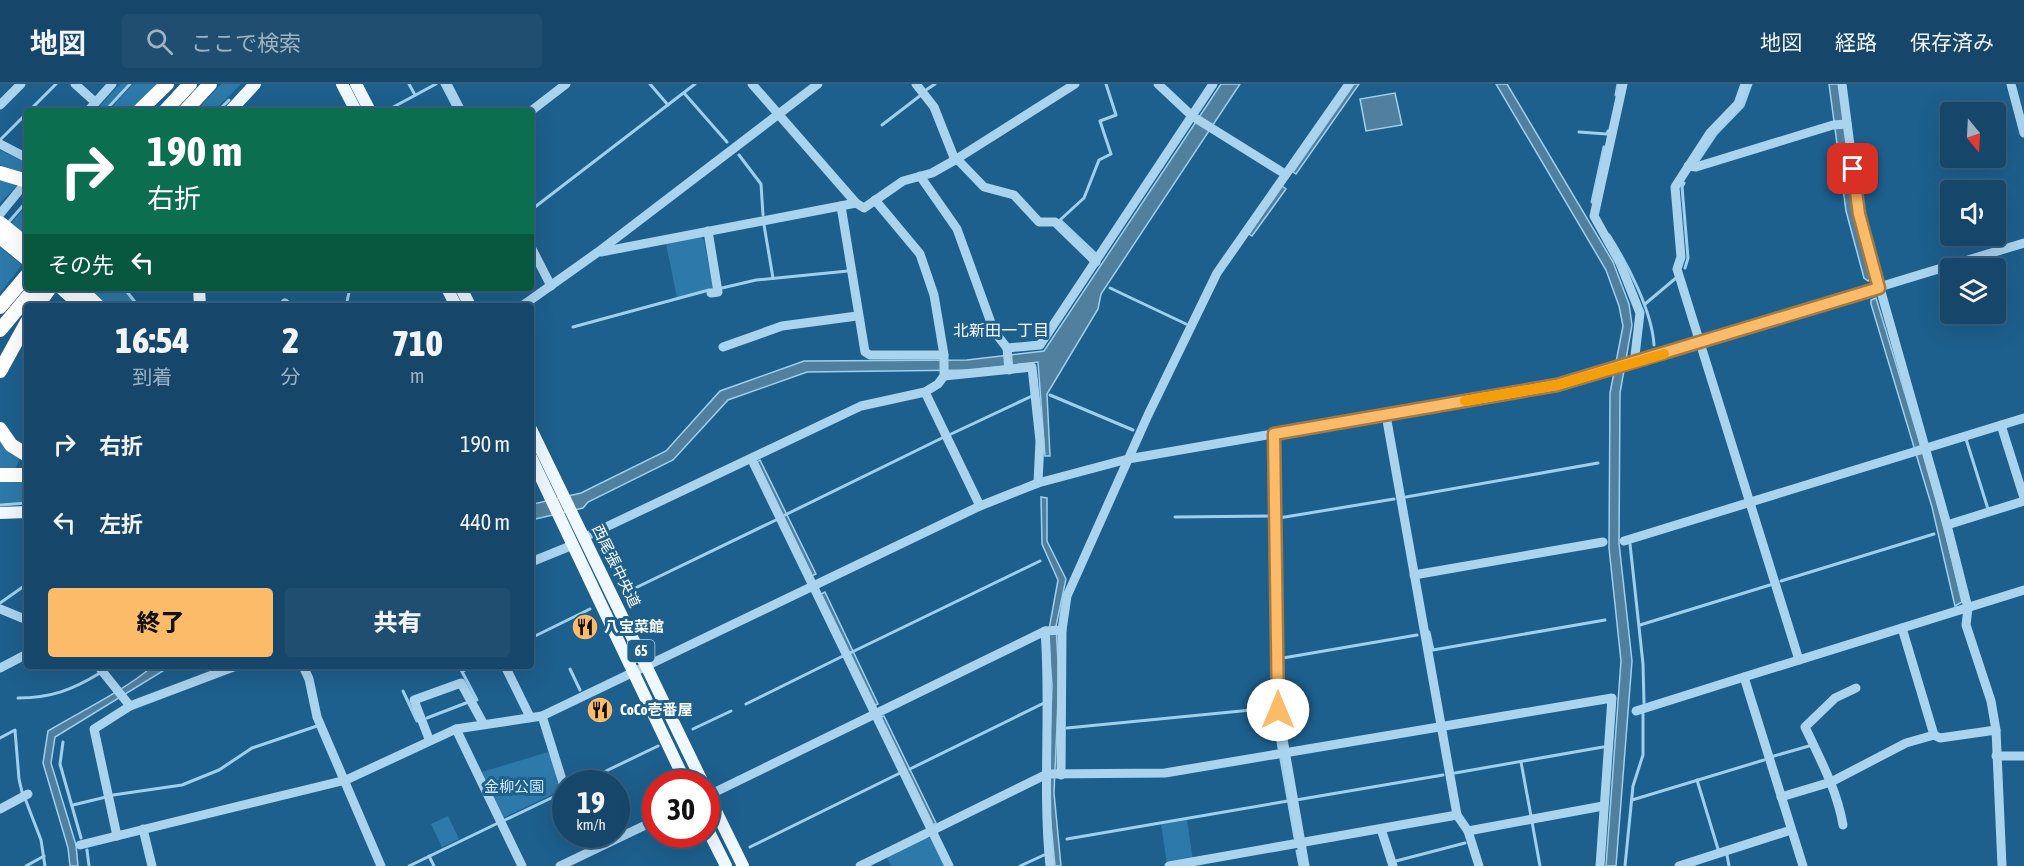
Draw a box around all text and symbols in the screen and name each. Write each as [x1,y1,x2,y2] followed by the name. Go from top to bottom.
[122,14,542,68] search box
[143,25,176,58] icon: search
[30,27,86,59] text: 地図
[191,30,301,56] text: ここで検索
[1760,30,1802,54] text: 地図
[1835,30,1877,54] text: 経路
[1910,30,1994,54] text: 保存済み
[1940,102,2006,168] north arrow
[1940,102,2006,324] map controls
[147,127,242,175] text: 190 m
[48,132,126,210] icon: right
[1827,143,1878,194] pin
[1836,152,1869,185] icon: arrive
[1940,180,2006,246] button: sound
[147,183,201,214] text: 右折
[126,246,159,279] icon: left
[48,252,114,278] text: その先
[1940,258,2006,324] button: layers
[115,319,189,361] text: 16:54
[282,319,299,361] text: 2
[953,321,1049,339] district label: 北新田一丁目
[392,322,443,364] text: 710
[410,364,425,387] text: m
[132,365,172,388] text: 到着
[281,365,301,388] text: 分
[48,428,81,461] icon: right
[460,431,510,457] text: 190 m
[99,433,143,459] text: 右折
[48,506,81,539] icon: left
[460,509,510,535] text: 440 m
[99,511,143,537] text: 左折
[589,522,644,610] street label: 西尾張中央道
[48,588,273,657] button: 終了
[285,588,510,657] button: 共有
[570,612,600,642] restaurant icon: 八宝菜館
[604,618,664,635] place label: 八宝菜館
[628,640,654,662] road number: 65
[1246,678,1310,742] position arrow
[585,695,615,725] restaurant icon: CoCo壱番屋
[620,701,693,718] place label: CoCo壱番屋
[642,770,720,848] speed limit sign: 30
[484,778,544,795] park label: 金柳公園
[577,785,605,819] text: 19
[576,816,606,833] text: km/h

